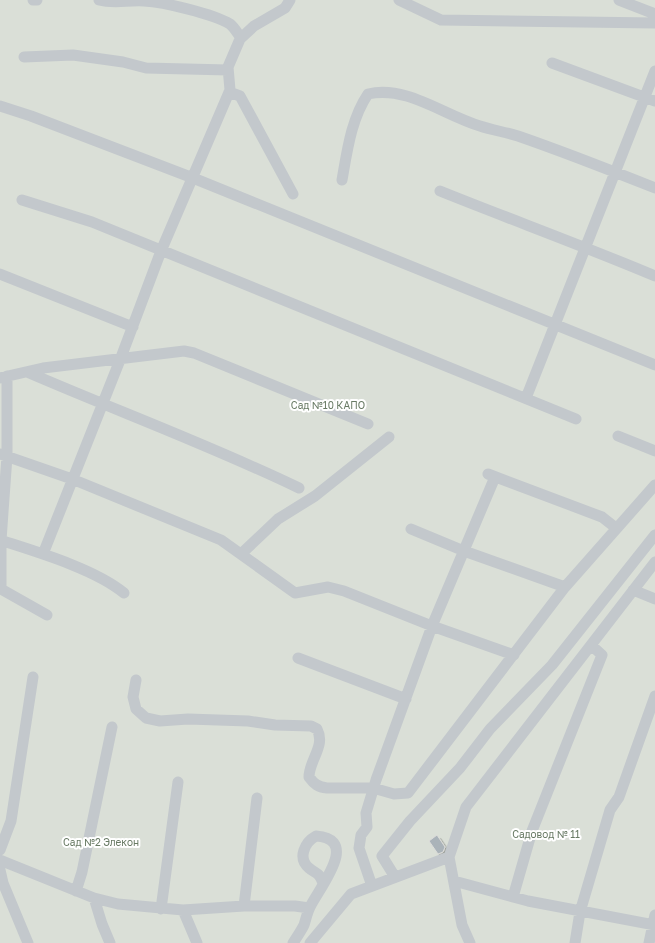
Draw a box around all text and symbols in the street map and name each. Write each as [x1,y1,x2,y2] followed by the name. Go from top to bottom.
[291,399,365,411] park label: Сад №10 КАПО
[512,828,580,840] park label: Садовод № 11
[63,836,139,848] park label: Сад №2 Элекон

